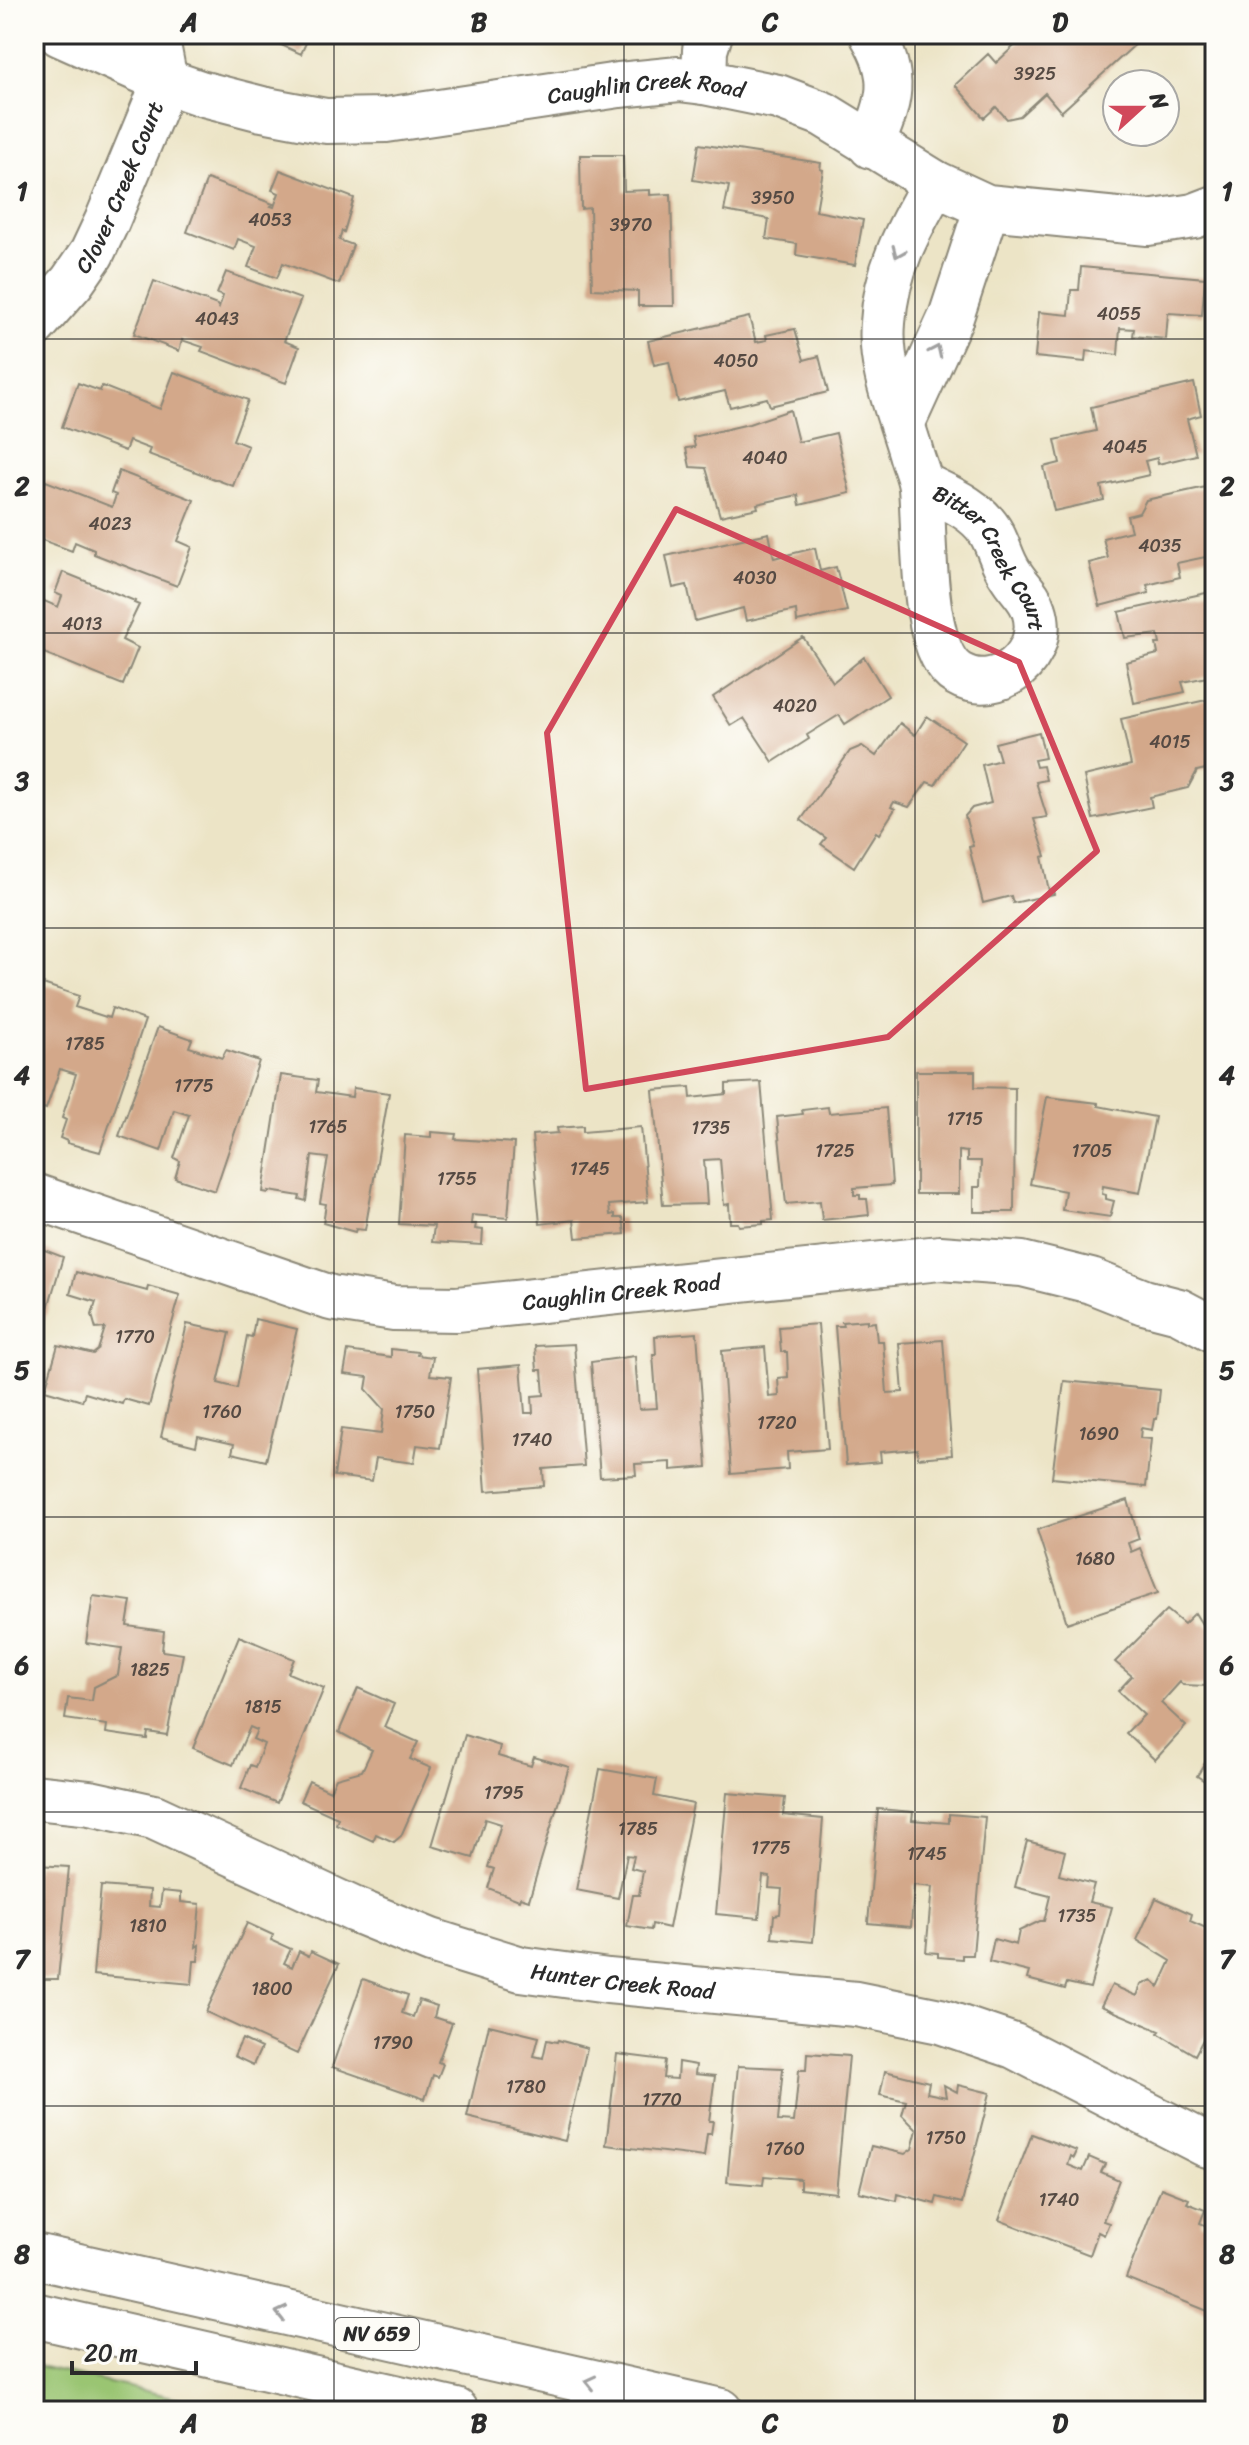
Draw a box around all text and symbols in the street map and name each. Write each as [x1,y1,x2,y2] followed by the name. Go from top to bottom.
[179,0,198,45] text: A
[471,0,488,45] text: B
[761,0,779,45] text: C
[1052,0,1068,45] text: D
[1014,58,1056,90] house number: 3925
[545,59,750,115] street label: Caughlin Creek Road
[1101,68,1181,148] north arrow
[1138,86,1180,116] text: N
[64,94,174,281] street label: Clover Creek Court
[16,168,28,214] text: 1
[1221,168,1233,214] text: 1
[751,182,795,214] house number: 3950
[248,204,292,236] house number: 4053
[610,209,652,241] house number: 3970
[892,244,908,258] one-way arrow
[1097,298,1141,330] house number: 4055
[195,303,239,335] house number: 4043
[714,345,759,377] house number: 4050
[926,345,942,360] one-way arrow
[1103,431,1147,463] house number: 4045
[742,442,788,474] house number: 4040
[13,463,30,509] text: 2
[1218,463,1235,509] text: 2
[926,473,1056,631] street label: Bitter Creek Court
[89,508,132,540] house number: 4023
[1138,530,1182,562] house number: 4035
[733,562,777,594] house number: 4030
[62,608,102,640] house number: 4013
[773,690,817,722] house number: 4020
[1149,726,1191,758] house number: 4015
[14,758,30,804] text: 3
[1219,758,1235,804] text: 3
[65,1028,105,1060] house number: 1785
[14,1052,30,1098] text: 4
[1219,1052,1235,1098] text: 4
[174,1070,214,1102] house number: 1775
[947,1103,983,1135] house number: 1715
[308,1111,348,1143] house number: 1765
[692,1112,730,1144] house number: 1735
[815,1135,855,1167] house number: 1725
[1072,1135,1112,1167] house number: 1705
[570,1153,610,1185] house number: 1745
[437,1163,477,1195] house number: 1755
[520,1262,724,1321] street label: Caughlin Creek Road
[115,1321,155,1353] house number: 1770
[14,1347,30,1393] text: 5
[1219,1347,1235,1393] text: 5
[202,1396,242,1428] house number: 1760
[395,1396,435,1428] house number: 1750
[757,1407,797,1439] house number: 1720
[1079,1418,1119,1450] house number: 1690
[512,1424,552,1456] house number: 1740
[1075,1543,1115,1575] house number: 1680
[14,1642,30,1688] text: 6
[1219,1642,1235,1688] text: 6
[130,1654,170,1686] house number: 1825
[244,1691,282,1723] house number: 1815
[484,1777,524,1809] house number: 1795
[618,1813,658,1845] house number: 1785
[751,1832,791,1864] house number: 1775
[907,1838,947,1870] house number: 1745
[1058,1900,1096,1932] house number: 1735
[129,1910,167,1942] house number: 1810
[15,1936,32,1982] text: 7
[1220,1936,1237,1982] text: 7
[528,1951,717,2010] street label: Hunter Creek Road
[251,1973,293,2005] house number: 1800
[373,2027,413,2059] house number: 1790
[506,2071,546,2103] house number: 1780
[642,2084,682,2116] house number: 1770
[926,2122,966,2154] house number: 1750
[765,2133,805,2165] house number: 1760
[1039,2184,1079,2216] house number: 1740
[13,2231,30,2277] text: 8
[1218,2231,1235,2277] text: 8
[275,2305,289,2322] one-way arrow
[335,2318,419,2350] road number: NV 659
[72,2325,196,2375] scale bar
[84,2332,138,2374] text: 20 m
[583,2374,597,2391] one-way arrow
[179,2400,198,2445] text: A
[471,2400,488,2445] text: B
[761,2400,779,2445] text: C
[1052,2400,1068,2445] text: D

